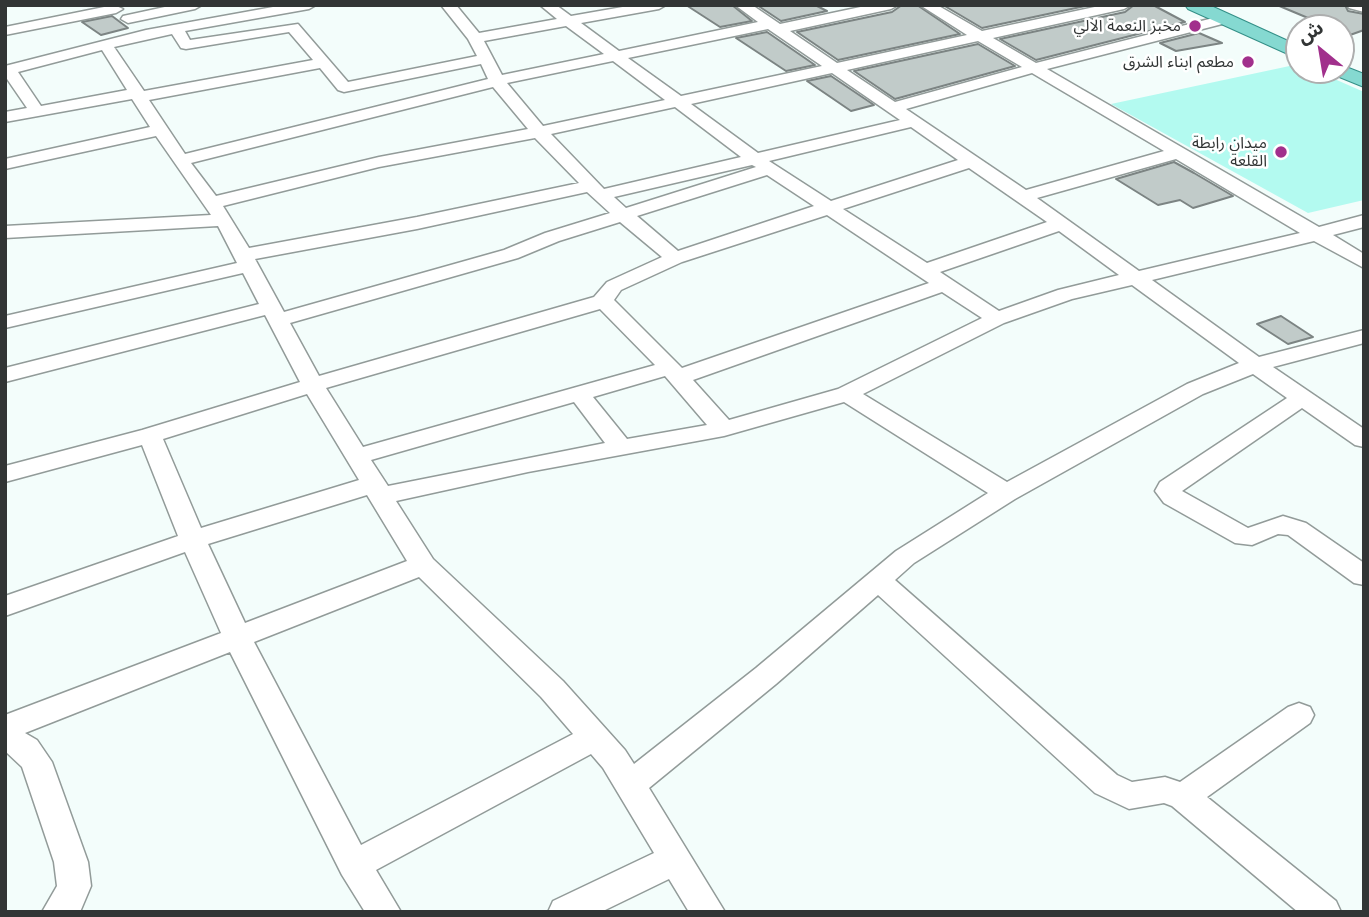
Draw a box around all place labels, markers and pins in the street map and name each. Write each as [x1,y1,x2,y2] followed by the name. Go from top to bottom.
[1074,16,1181,36] place label: مخبز النعمة الالي
[1187,18,1203,34] marker: مخبز النعمة الالي
[1123,52,1234,72] place label: مطعم ابناء الشرق
[1240,54,1256,70] marker: مطعم ابناء الشرق
[1192,133,1267,171] place label: ميدان رابطة القلعة
[1273,144,1289,160] marker: ميدان رابطة القلعة

